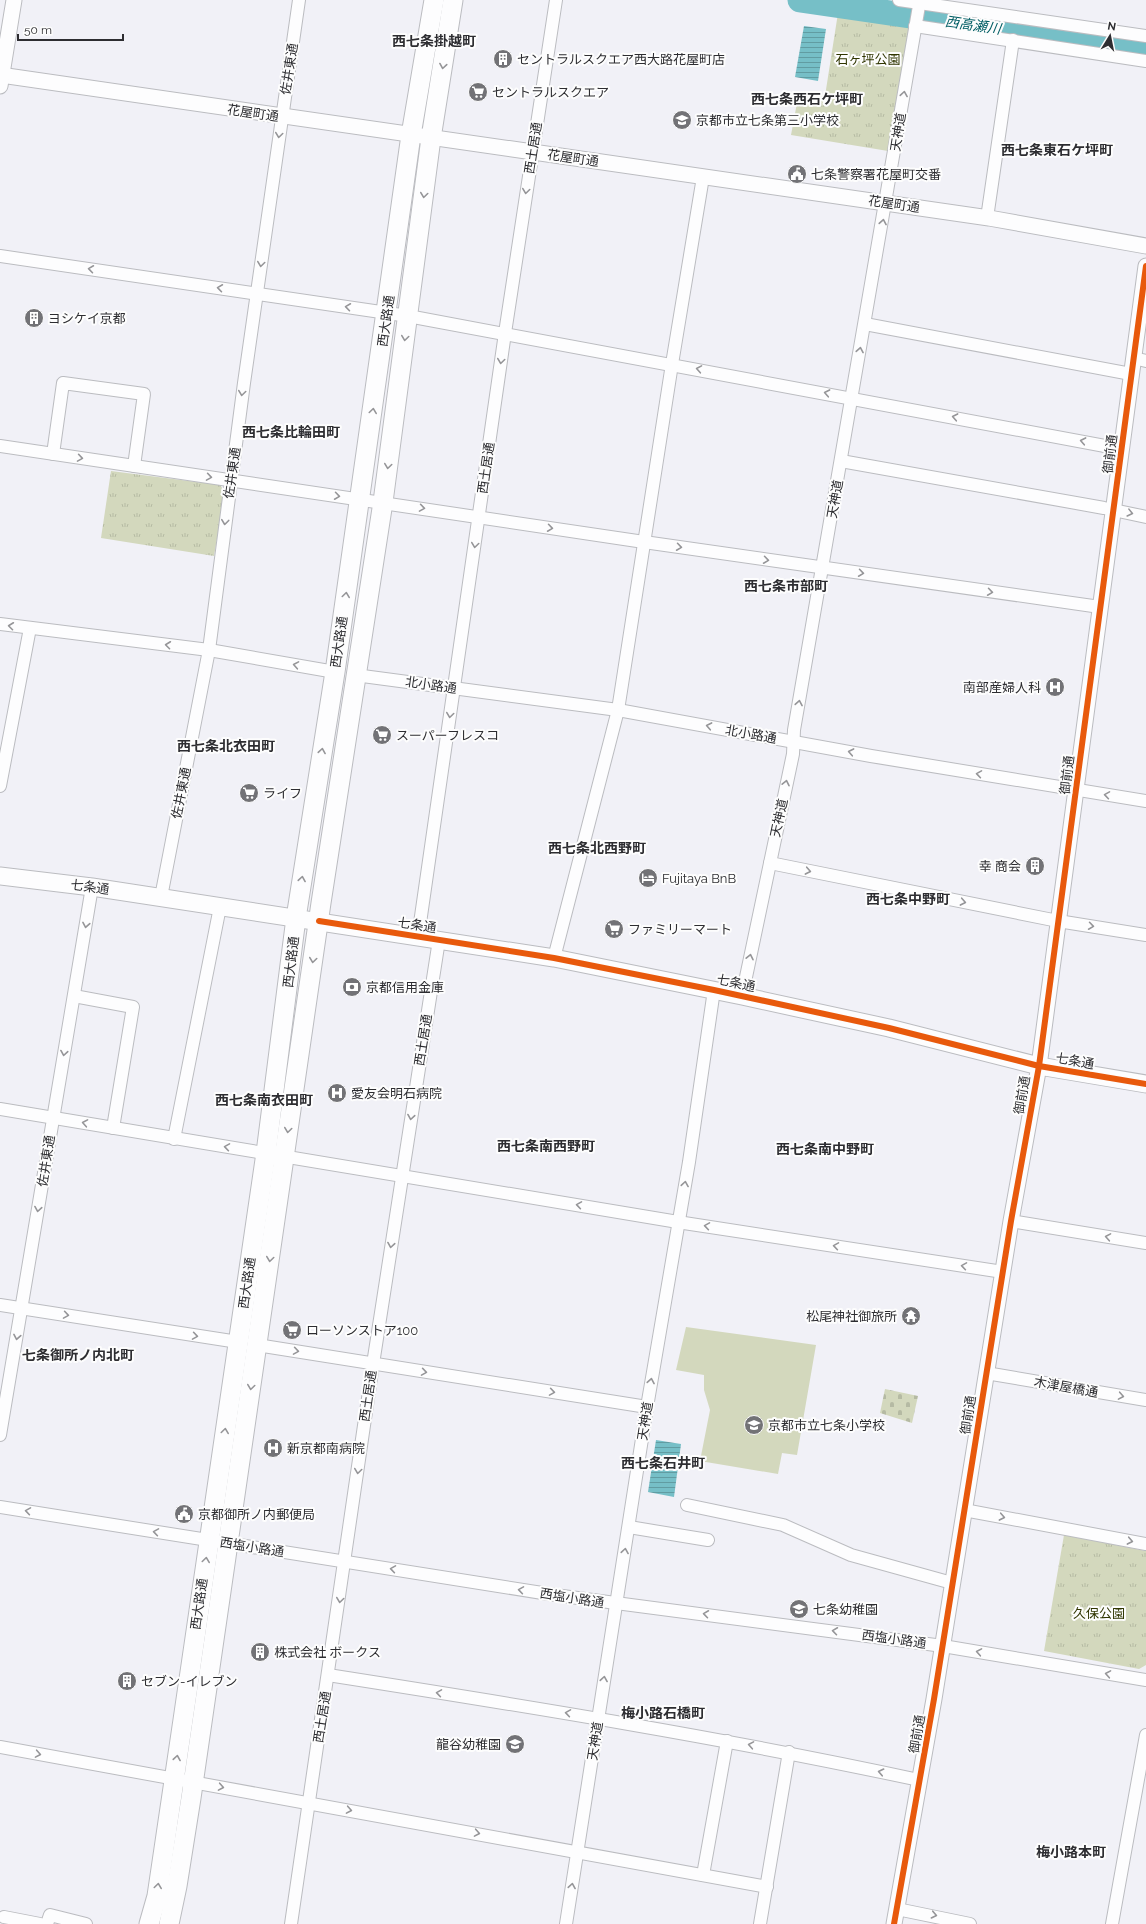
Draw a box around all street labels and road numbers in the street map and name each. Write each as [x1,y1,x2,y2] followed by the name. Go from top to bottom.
[278,42,300,96] street label: 佐井東通
[226,102,280,124] street label: 花屋町通
[888,112,908,152] street label: 天神道
[522,121,544,175] street label: 西土居通
[546,147,600,169] street label: 花屋町通
[867,193,921,215] street label: 花屋町通
[375,294,397,348] street label: 西大路通
[1100,434,1120,474] street label: 御前通
[475,441,497,495] street label: 西土居通
[221,446,243,500] street label: 佐井東通
[824,478,846,520] street label: 天神道
[328,615,350,669] street label: 西大路通
[404,674,458,696] street label: 北小路通
[724,722,778,746] street label: 北小路通
[1057,755,1077,795] street label: 御前通
[169,766,193,820] street label: 佐井東通
[768,797,790,839] street label: 天神道
[70,877,110,897] street label: 七条通
[397,915,437,935] street label: 七条通
[280,935,302,989] street label: 西大路通
[715,972,757,994] street label: 七条通
[412,1013,434,1067] street label: 西土居通
[1054,1050,1096,1072] street label: 七条通
[1011,1074,1033,1116] street label: 御前通
[35,1134,57,1188] street label: 佐井東通
[236,1256,258,1310] street label: 西大路通
[357,1369,379,1423] street label: 西土居通
[1033,1374,1099,1400] street label: 木津屋橋通
[958,1395,978,1435] street label: 御前通
[635,1401,655,1441] street label: 天神道
[219,1535,285,1559] street label: 西塩小路通
[188,1577,210,1631] street label: 西大路通
[539,1586,605,1610] street label: 西塩小路通
[861,1627,927,1651] street label: 西塩小路通
[311,1690,333,1744] street label: 西土居通
[906,1713,928,1755] street label: 御前通
[585,1721,605,1761] street label: 天神道

